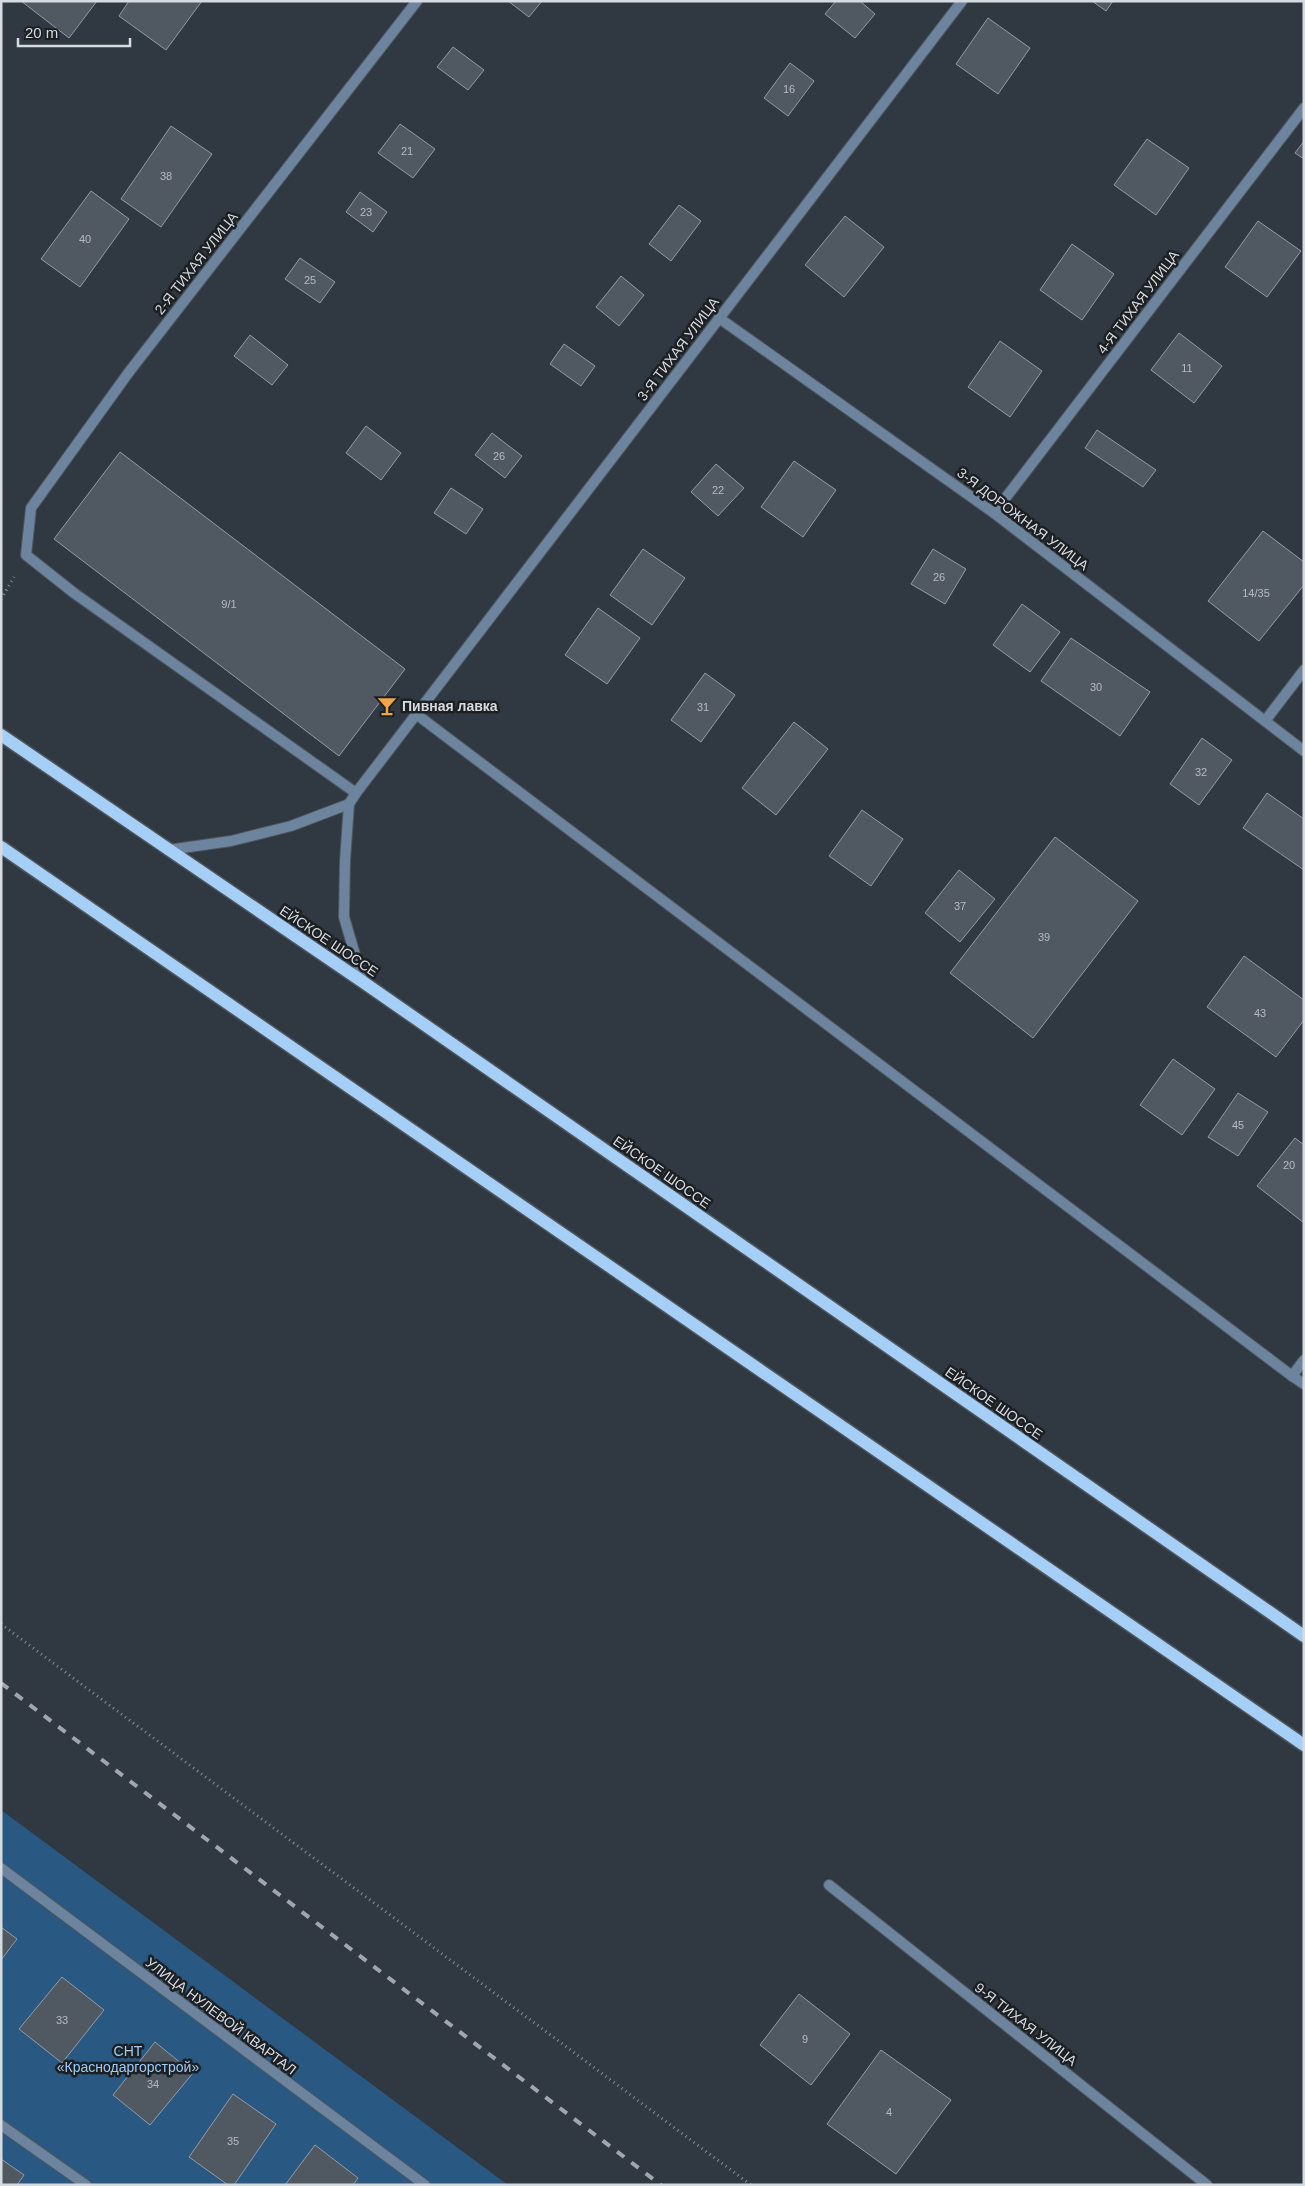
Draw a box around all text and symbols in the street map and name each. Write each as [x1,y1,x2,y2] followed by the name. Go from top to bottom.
[18,15,130,47] scale bar
[25,24,58,41] text: 20 m
[783,83,795,95] house number: 16
[401,145,413,157] house number: 21
[160,170,172,182] house number: 38
[360,206,372,218] house number: 23
[151,208,241,317] street label: 2-Я ТИХАЯ УЛИЦА
[79,233,91,245] house number: 40
[1094,247,1182,357] street label: 4-Я ТИХАЯ УЛИЦА
[304,274,316,286] house number: 25
[634,294,722,404] street label: 3-Я ТИХАЯ УЛИЦА
[1181,362,1193,374] house number: 11
[493,450,505,462] house number: 26
[954,464,1092,574] street label: 3-Я ДОРОЖНАЯ УЛИЦА
[712,484,724,496] house number: 22
[933,571,945,583] house number: 26
[1242,587,1270,599] house number: 14/35
[221,598,237,610] house number: 9/1
[1090,681,1102,693] house number: 30
[376,695,398,717] bar icon: Пивная лавка
[402,698,498,714] place label: Пивная лавка
[697,701,709,713] house number: 31
[1195,766,1207,778] house number: 32
[954,900,966,912] house number: 37
[277,901,382,980] street label: ЕЙСКОЕ ШОССЕ
[1038,931,1050,943] house number: 39
[1254,1007,1266,1019] house number: 43
[1232,1119,1244,1131] house number: 45
[610,1132,714,1212] street label: ЕЙСКОЕ ШОССЕ
[1283,1159,1295,1171] house number: 20
[942,1363,1046,1443] street label: ЕЙСКОЕ ШОССЕ
[143,1953,300,2078] street label: УЛИЦА НУЛЕВОЙ КВАРТАЛ
[972,1979,1081,2069] street label: 9-Я ТИХАЯ УЛИЦА
[56,2014,68,2026] house number: 33
[802,2033,808,2045] house number: 9
[57,2043,199,2075] park label: СНТ «Краснодаргорстрой»
[147,2078,159,2090] house number: 34
[886,2106,892,2118] house number: 4
[227,2135,239,2147] house number: 35

